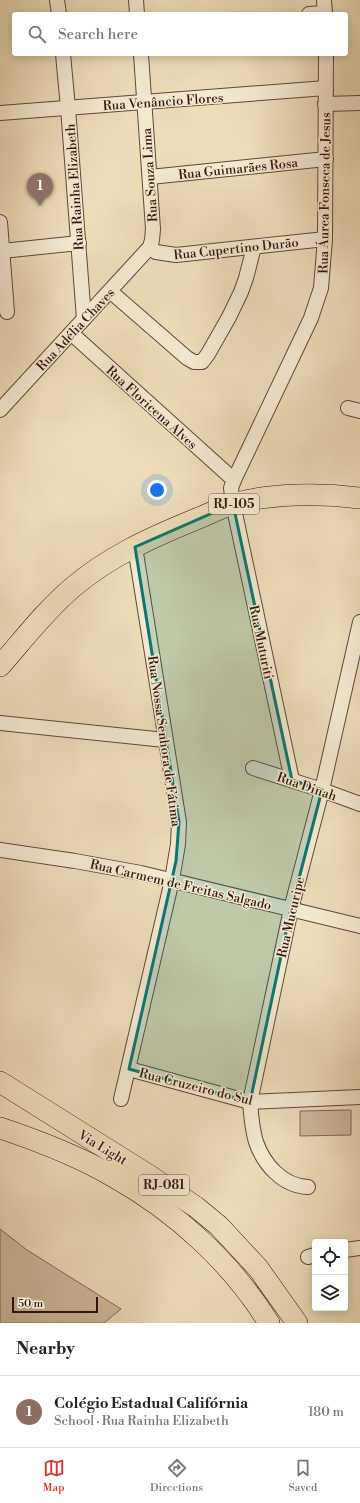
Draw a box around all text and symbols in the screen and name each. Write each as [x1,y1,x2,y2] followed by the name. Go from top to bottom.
[12,12,348,56] search box
[26,23,48,45] icon: search
[58,25,138,44] text: Search here
[102,90,224,114] street label: Rua Venâncio Flores
[315,112,334,274] street label: Rua Áurea Fonseca de Jesus
[63,123,87,251] street label: Rua Rainha Elizabeth
[139,127,161,222] street label: Rua Souza Lima
[177,155,299,183] street label: Rua Guimarães Rosa
[27,173,53,206] pin: 1
[173,234,299,264] street label: Rua Cupertino Durão
[33,285,118,374] street label: Rua Adélia Chaves
[102,363,200,453] street label: Rua Floricena Alves
[147,480,167,500] your location
[209,494,259,514] road number: RJ-105
[245,604,277,681] street label: Rua Muturiti
[144,655,184,828] street label: Rua Nossa Senhora de Fátima
[275,769,339,805] street label: Rua Dinah
[88,856,273,914] street label: Rua Carmem de Freitas Salgado
[274,875,308,959] street label: Rua Mucuripe
[137,1065,254,1109] street label: Rua Cruzeiro do Sul
[74,1127,130,1169] street label: Via Light
[139,1175,189,1195] road number: RJ-081
[312,1239,348,1311] map controls
[312,1239,348,1275] button: locate
[312,1275,348,1311] button: layers
[12,1295,98,1314] scale bar
[18,1297,43,1311] text: 50 m
[16,1338,75,1360] text: Nearby
[54,1394,248,1413] text: Colégio Estadual Califórnia
[26,1404,32,1420] text: 1
[308,1404,344,1420] text: 180 m
[54,1413,229,1429] text: School · Rua Rainha Elizabeth
[43,1457,65,1495] tab: Map
[150,1457,203,1495] tab: Directions
[288,1457,317,1495] tab: Saved

